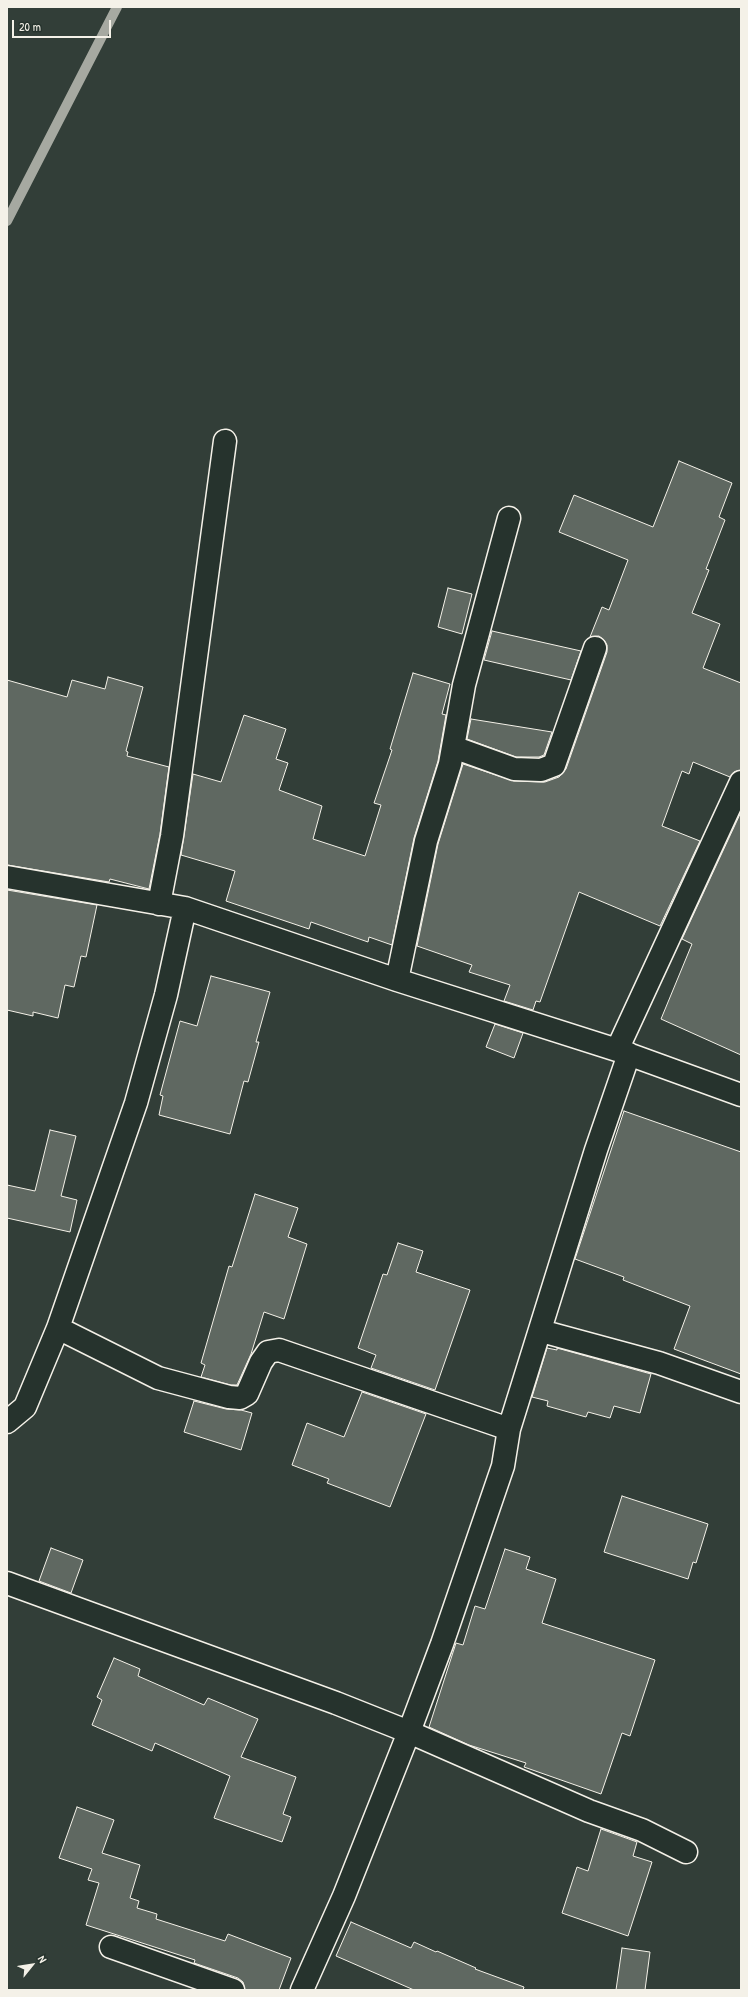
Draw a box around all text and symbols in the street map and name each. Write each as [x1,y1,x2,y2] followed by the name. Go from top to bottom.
[14,12,113,38] scale bar
[19,18,41,35] text: 20 m
[12,1945,52,1985] north arrow
[35,1953,50,1965] text: N

